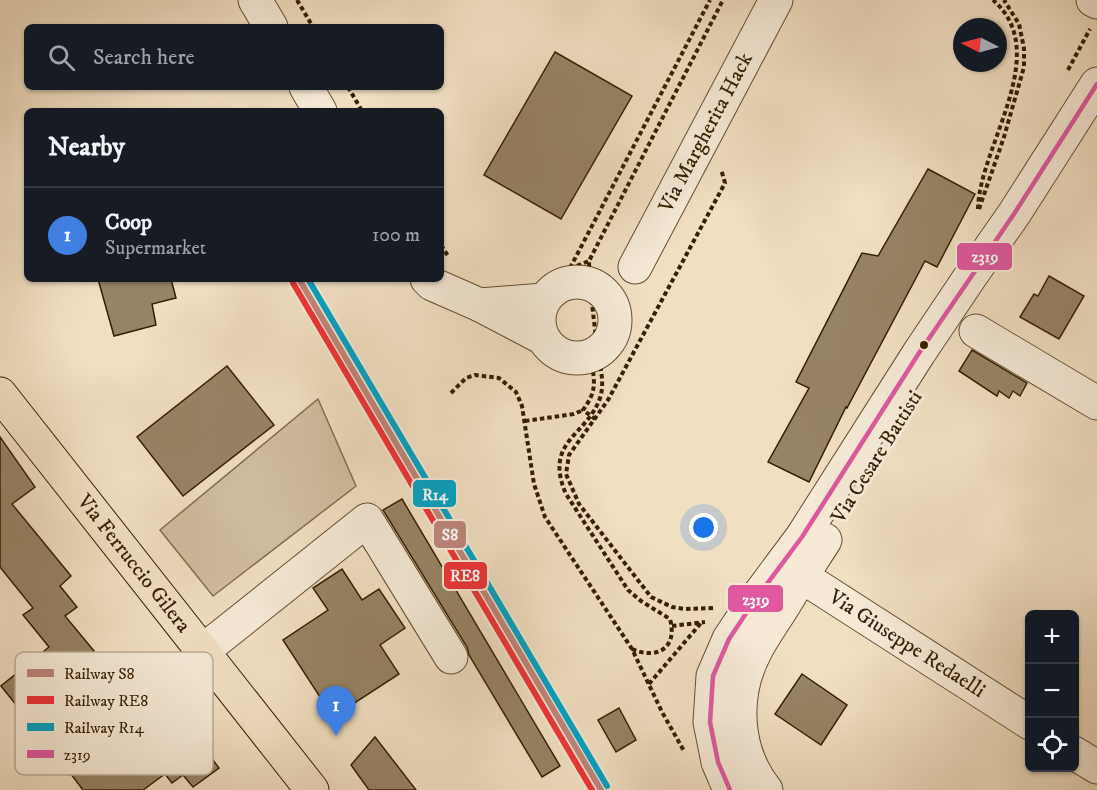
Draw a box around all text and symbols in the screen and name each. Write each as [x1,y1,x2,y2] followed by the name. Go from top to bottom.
[953,18,1007,72] north arrow
[24,24,444,90] search box
[45,41,78,74] icon: search
[93,44,195,71] text: Search here
[653,48,759,218] street label: Via Margherita Hack
[48,131,125,164] text: Nearby
[105,209,152,236] text: Coop
[64,223,71,248] text: 1
[372,223,420,248] text: 100 m
[105,236,206,261] text: Supermarket
[956,242,1013,271] line badge: z319
[972,247,998,267] text: z319
[918,339,930,351] unlabelled marker
[825,386,928,529] street label: Via Cesare Battisti
[412,479,457,508] line badge: R14
[422,485,449,505] text: R14
[71,488,196,638] street label: Via Ferruccio Gilera
[689,513,718,542] your location
[433,520,467,549] line badge: S8
[442,525,458,545] text: S8
[443,561,488,590] line badge: RE8
[450,566,480,586] text: RE8
[727,584,784,613] line badge: z319
[823,584,990,704] street label: Via Giuseppe Redaelli
[743,590,769,610] text: z319
[1025,610,1079,772] map controls
[1025,610,1079,664] button: +
[15,652,213,775] legend
[64,664,135,684] text: Railway S8
[1025,664,1079,718] button: −
[316,686,356,736] pin: 1
[64,691,148,711] text: Railway RE8
[64,718,145,738] text: Railway R14
[1025,718,1079,772] button: locate
[64,745,91,765] text: z319

